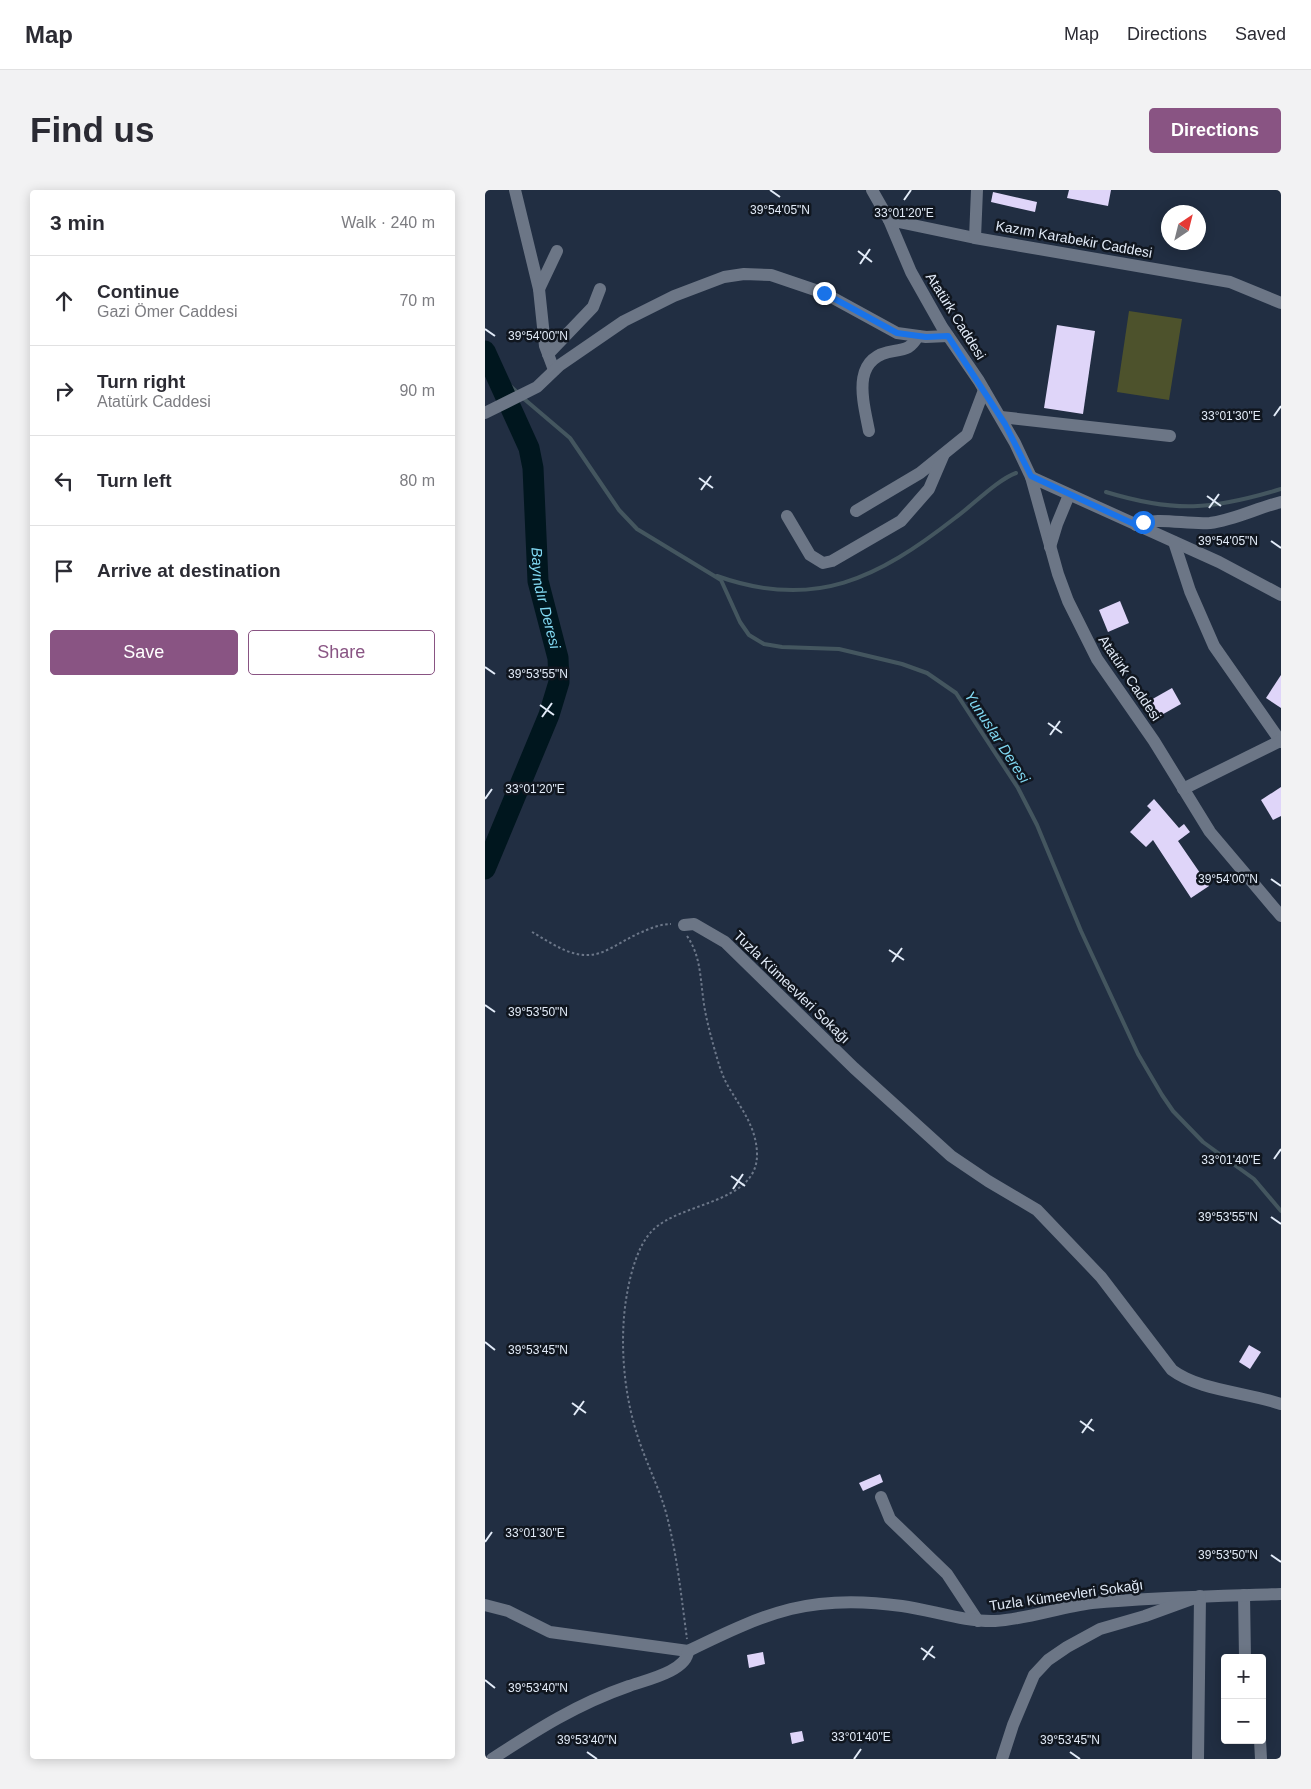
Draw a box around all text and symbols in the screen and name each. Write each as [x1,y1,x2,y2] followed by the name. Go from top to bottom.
[25,21,73,48] text: Map
[1064,24,1099,44] text: Map
[1127,24,1207,44] text: Directions
[1235,24,1286,44] text: Saved
[1149,108,1281,153] button: Directions
[30,110,154,149] text: Find us
[750,203,810,217] text: 39°54'05"N
[1161,205,1206,250] north arrow
[874,206,934,220] text: 33°01'20"E
[50,211,105,234] text: 3 min
[341,214,435,231] text: Walk · 240 m
[994,217,1154,261] street label: Kazım Karabekir Caddesi
[923,270,989,362] street label: Atatürk Caddesi
[97,281,179,302] text: Continue
[813,282,836,305] route end
[50,287,78,315] icon: ahead
[399,292,435,309] text: 70 m
[97,303,238,320] text: Gazi Ömer Caddesi
[508,329,568,343] text: 39°54'00"N
[97,371,185,392] text: Turn right
[50,377,78,405] icon: right
[399,382,435,399] text: 90 m
[97,393,211,410] text: Atatürk Caddesi
[1201,409,1261,423] text: 33°01'30"E
[50,467,78,495] icon: left
[97,470,172,491] text: Turn left
[399,472,435,489] text: 80 m
[1132,511,1155,534] route start
[1198,534,1258,548] text: 39°54'05"N
[529,547,564,651] water label: Bayındır Deresi
[50,557,78,585] icon: arrive
[97,560,281,581] text: Arrive at destination
[50,630,238,675] button: Save
[248,630,435,675] button: Share
[1096,632,1164,724] street label: Atatürk Caddesi
[508,667,568,681] text: 39°53'55"N
[961,688,1034,786] water label: Yunuslar Deresi
[505,782,565,796] text: 33°01'20"E
[1198,872,1258,886] text: 39°54'00"N
[731,927,853,1047] street label: Tuzla Kümeevleri Sokağı
[508,1005,568,1019] text: 39°53'50"N
[1201,1153,1261,1167] text: 33°01'40"E
[1198,1210,1258,1224] text: 39°53'55"N
[508,1343,568,1357] text: 39°53'45"N
[505,1526,565,1540] text: 33°01'30"E
[1198,1548,1258,1562] text: 39°53'50"N
[988,1576,1144,1614] street label: Tuzla Kümeevleri Sokağı
[1221,1654,1266,1744] map controls
[1221,1654,1266,1699] button: +
[508,1681,568,1695] text: 39°53'40"N
[1221,1699,1266,1744] button: −
[831,1730,891,1744] text: 33°01'40"E
[557,1733,617,1747] text: 39°53'40"N
[1040,1733,1100,1747] text: 39°53'45"N

